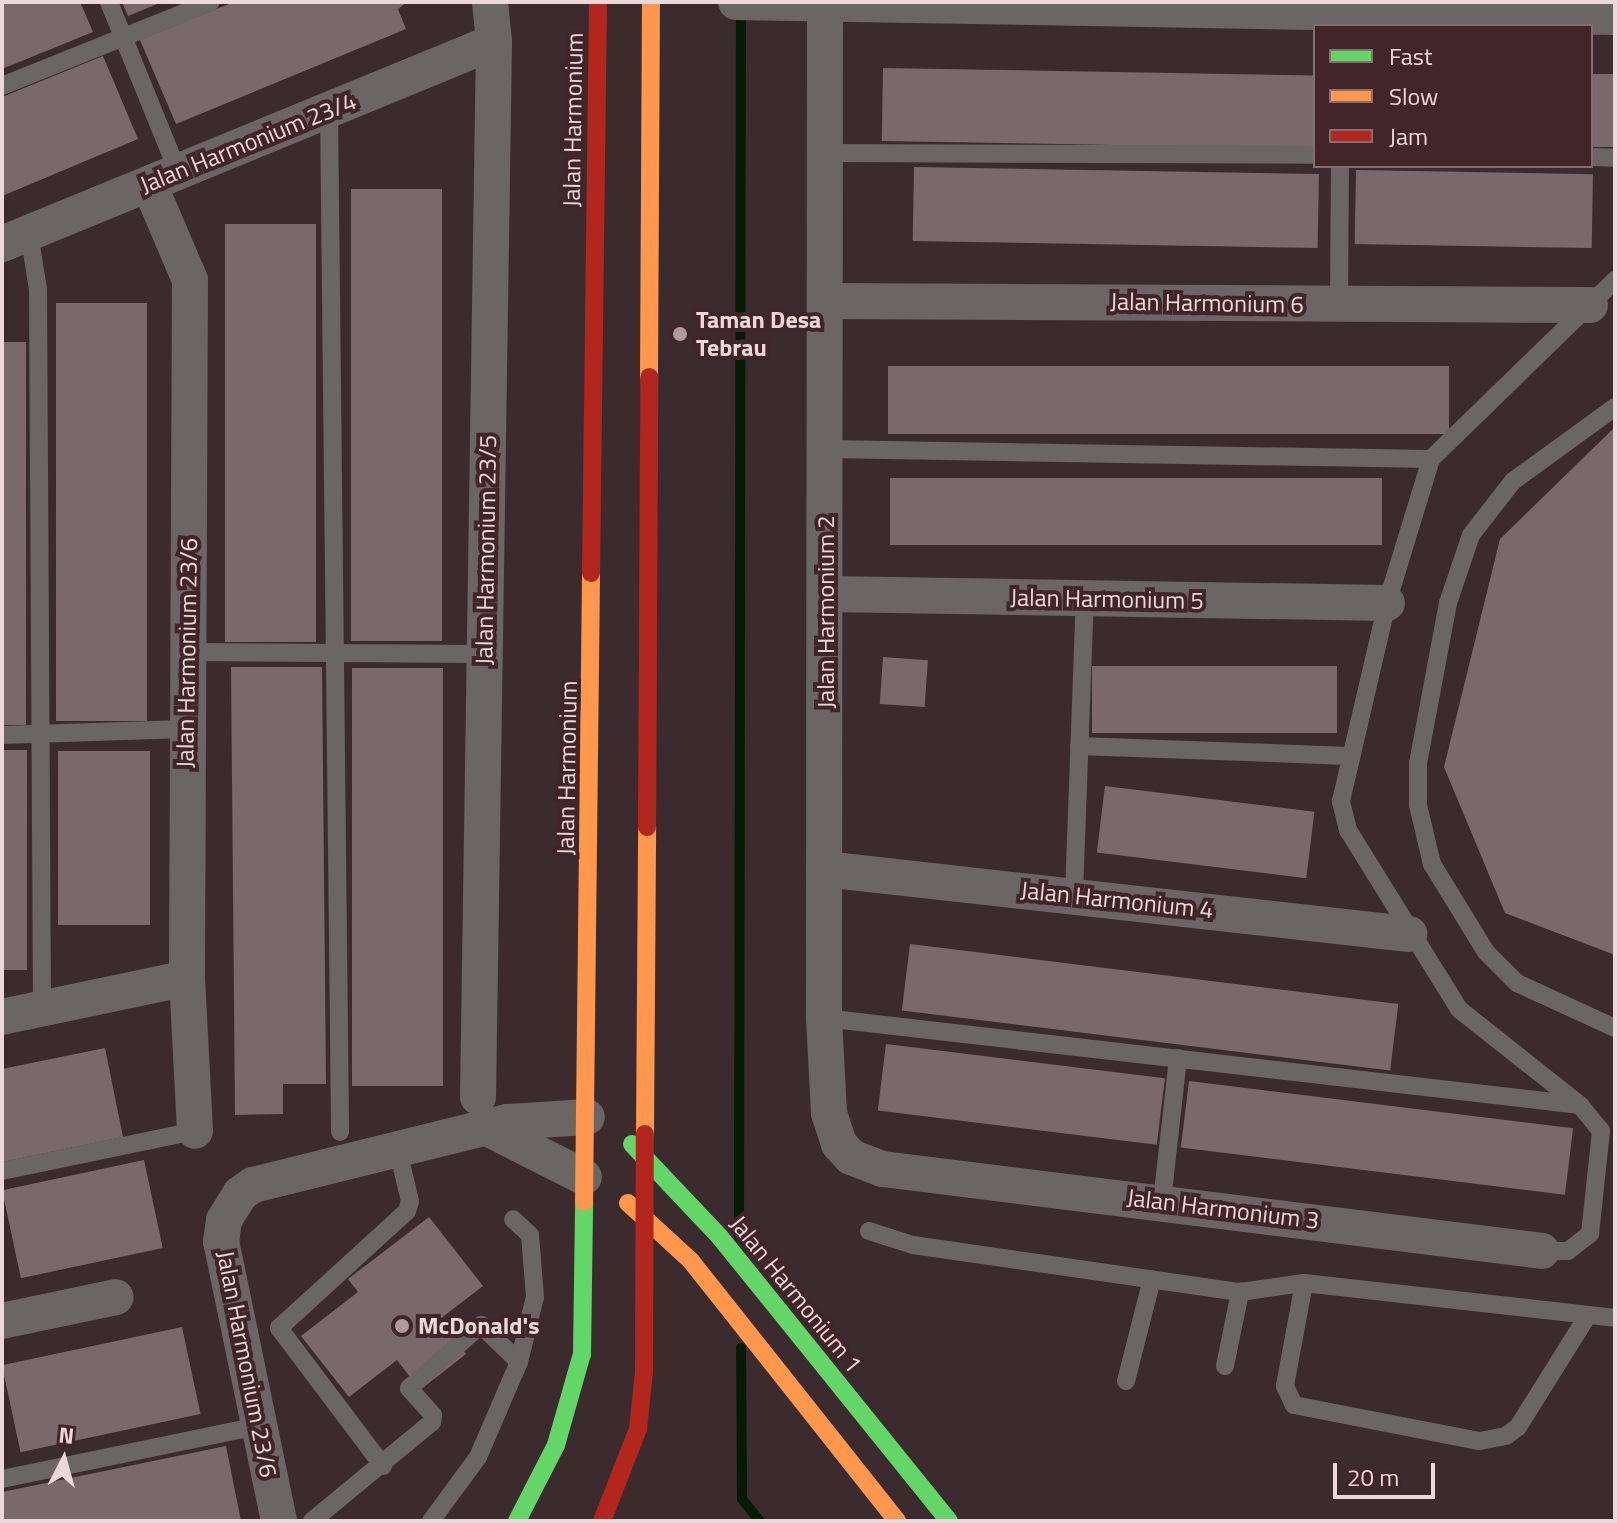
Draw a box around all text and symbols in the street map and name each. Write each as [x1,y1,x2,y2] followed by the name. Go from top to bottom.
[1313,24,1593,168] legend
[557,32,589,208] street label: Jalan Harmonium
[1389,38,1432,74] text: Fast
[1389,78,1438,114] text: Slow
[136,86,360,200] street label: Jalan Harmonium 23/4
[1389,118,1428,154] text: Jam
[1110,287,1304,319] street label: Jalan Harmonium 6
[696,306,821,362] place label: Taman Desa Tebrau
[671,325,689,343] marker: Taman Desa Tebrau
[470,435,502,665] street label: Jalan Harmonium 23/5
[812,515,840,709] street label: Jalan Harmonium 2
[171,538,203,768] street label: Jalan Harmonium 23/6
[1010,583,1204,615] street label: Jalan Harmonium 5
[551,680,583,856] street label: Jalan Harmonium
[1019,876,1215,924] street label: Jalan Harmonium 4
[1125,1183,1321,1235] street label: Jalan Harmonium 3
[724,1210,868,1378] street label: Jalan Harmonium 1
[211,1248,283,1480] street label: Jalan Harmonium 23/6
[418,1312,539,1340] place label: McDonald's
[393,1317,411,1335] marker: McDonald's
[57,1417,76,1453] text: N
[24,1419,104,1499] north arrow
[1337,1447,1439,1497] scale bar
[1347,1459,1399,1495] text: 20 m

